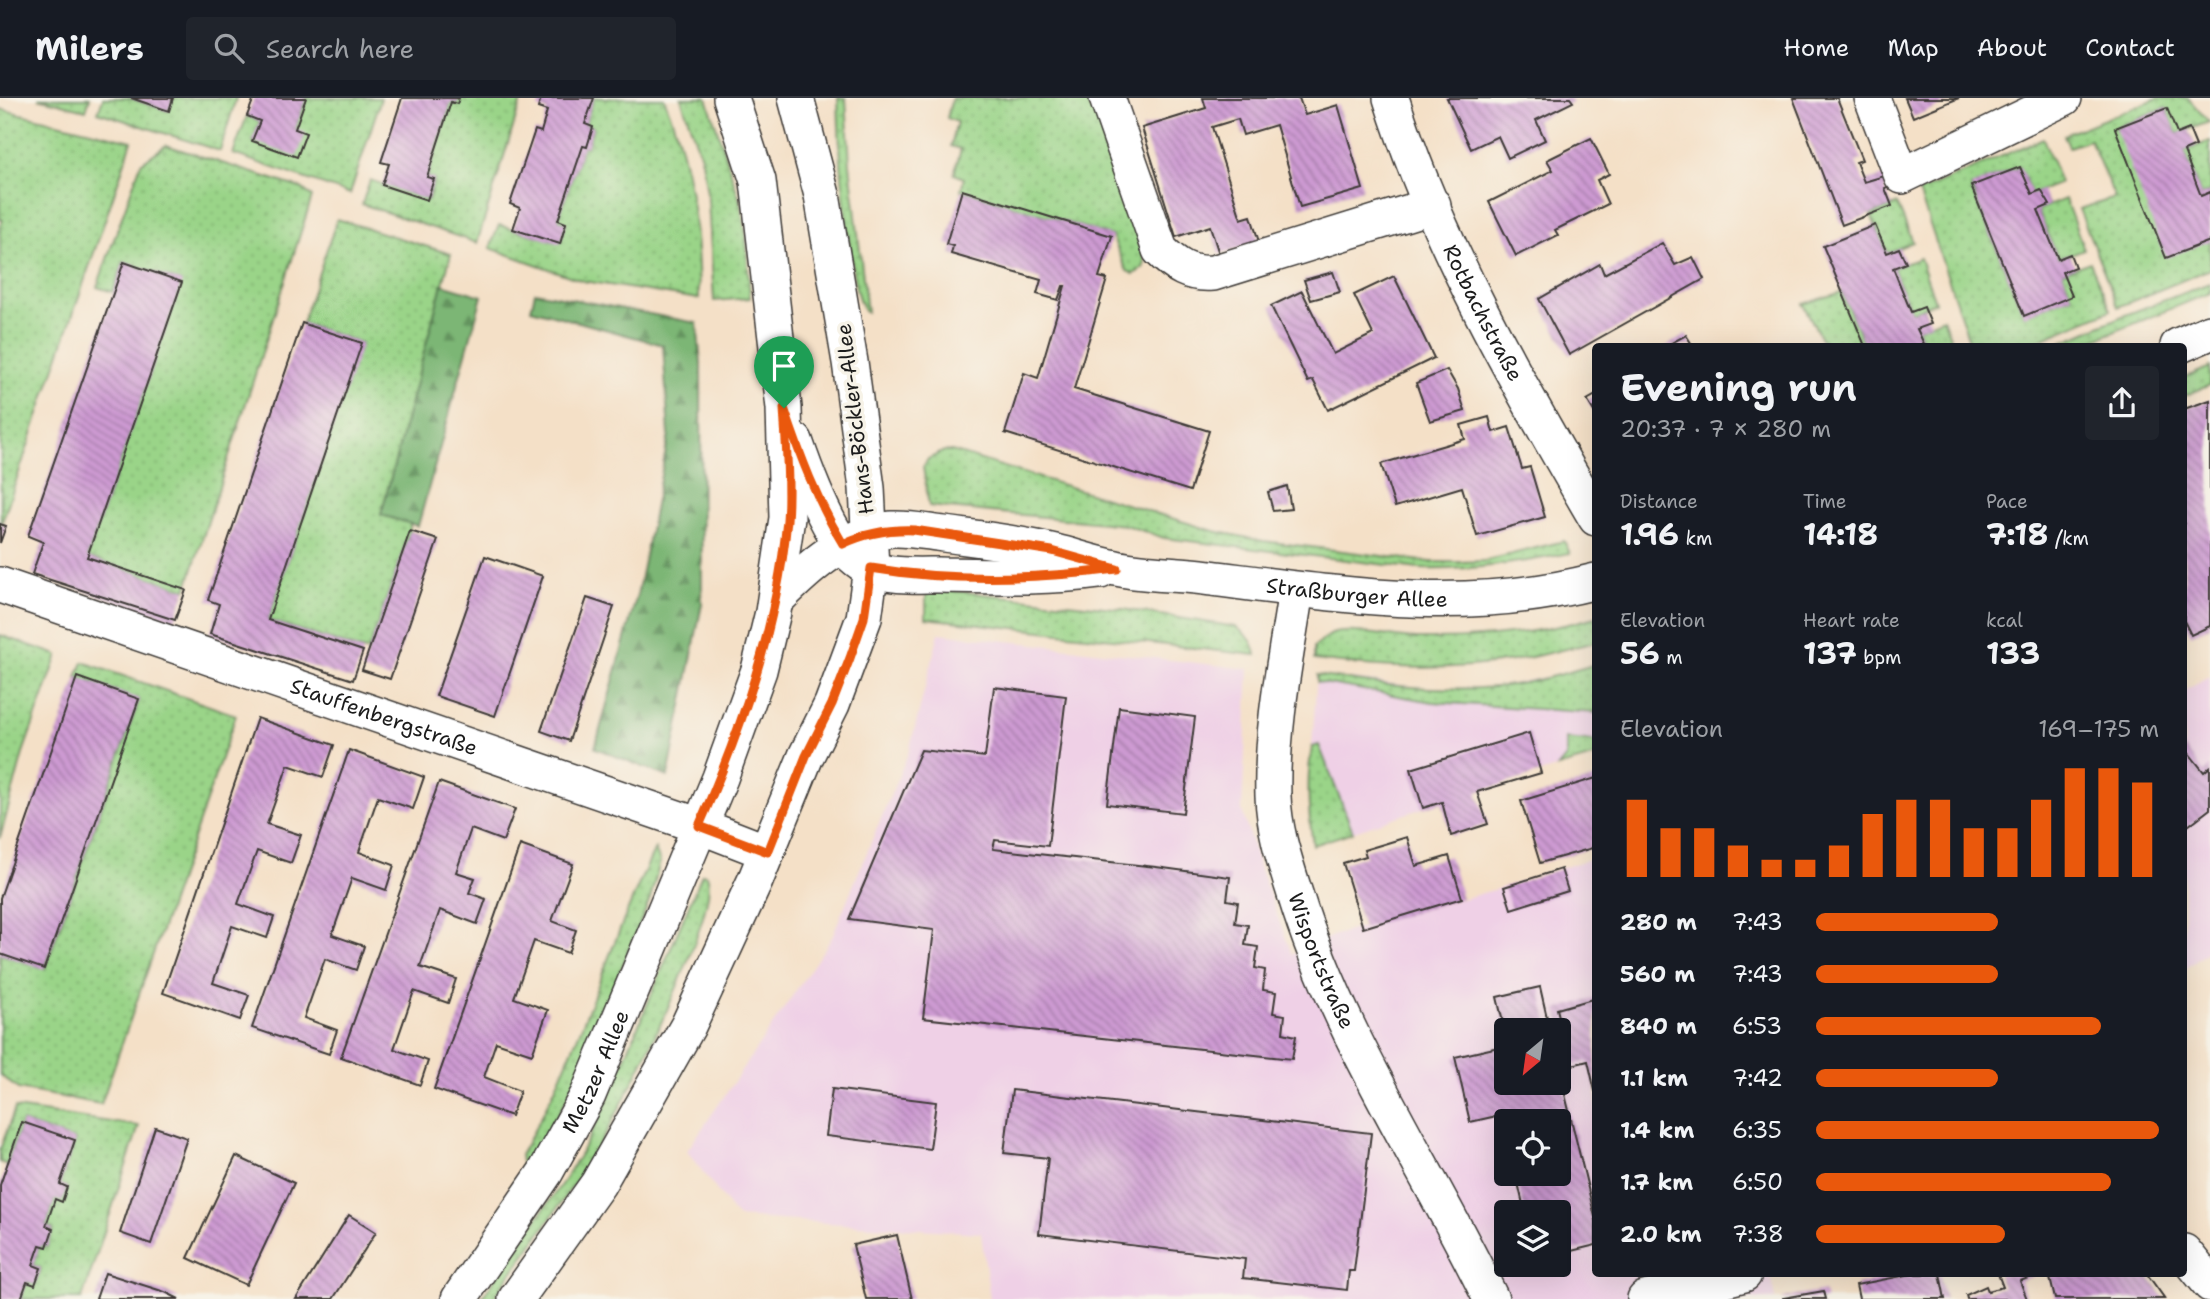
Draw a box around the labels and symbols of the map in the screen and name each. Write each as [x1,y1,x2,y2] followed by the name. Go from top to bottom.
[1436,240,1529,386] street label: Rotbachstraße
[829,322,881,516] street label: Hans-Böckler-Allee
[754,336,814,408] pin
[1265,571,1448,614] street label: Straßburger Allee
[287,672,481,762] street label: Stauffenbergstraße
[1281,889,1361,1034] street label: Wisportstraße
[555,1006,636,1138] street label: Metzer Allee
[1494,1018,1572,1096] north arrow

